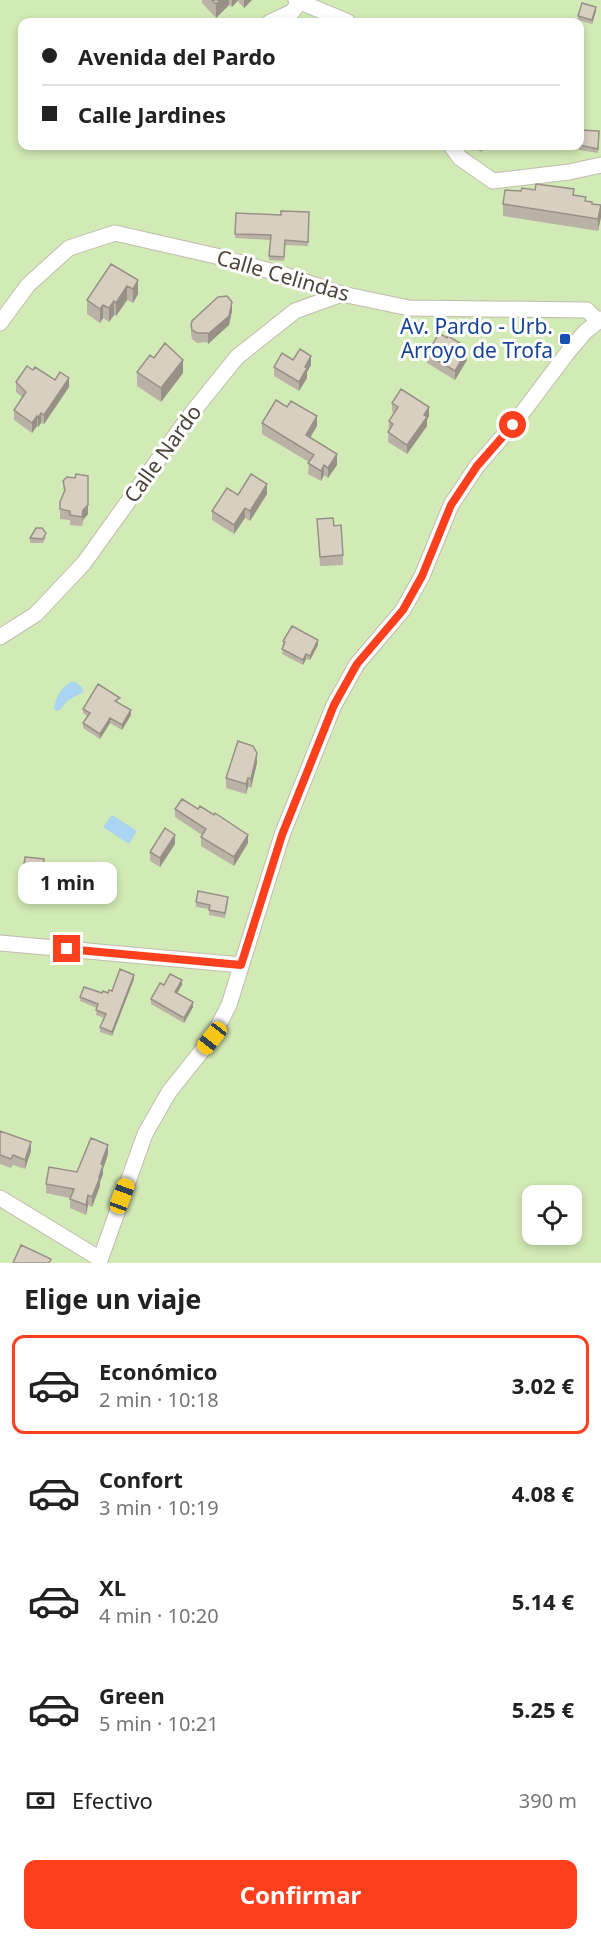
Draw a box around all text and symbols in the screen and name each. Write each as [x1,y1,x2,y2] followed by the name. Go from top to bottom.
[78,41,276,71] text: Avenida del Pardo
[78,99,226,129] text: Calle Jardines
[214,243,353,307] street label: Calle Celindas
[400,312,553,364] place label: Av. Pardo - Urb. Arroyo de Trofa
[558,332,572,346] marker: Av. Pardo - Urb. Arroyo de Trofa
[117,399,207,508] street label: Calle Nardo
[499,411,526,438] route start
[17,862,116,904] callout: 1 min
[40,869,95,896] text: 1 min
[53,935,80,962] route end
[194,1018,230,1058] car
[107,1176,137,1216] car
[522,1185,582,1245] map controls
[522,1185,582,1245] button: locate
[24,1280,201,1317] text: Elige un viaje
[99,1356,218,1386] text: Económico
[27,1358,81,1412] icon: car
[512,1370,574,1400] text: 3.02 €
[99,1386,219,1413] text: 2 min · 10:18
[99,1464,183,1494] text: Confort
[27,1466,81,1520] icon: car
[512,1478,574,1508] text: 4.08 €
[99,1494,219,1521] text: 3 min · 10:19
[99,1572,126,1602] text: XL
[27,1574,81,1628] icon: car
[512,1586,574,1616] text: 5.14 €
[99,1602,219,1629] text: 4 min · 10:20
[99,1680,165,1710] text: Green
[27,1682,81,1736] icon: car
[512,1694,574,1724] text: 5.25 €
[99,1710,219,1737] text: 5 min · 10:21
[24,1784,57,1817] icon: cash
[72,1785,153,1815] text: Efectivo
[519,1787,577,1814] text: 390 m
[24,1860,577,1929] button: Confirmar

